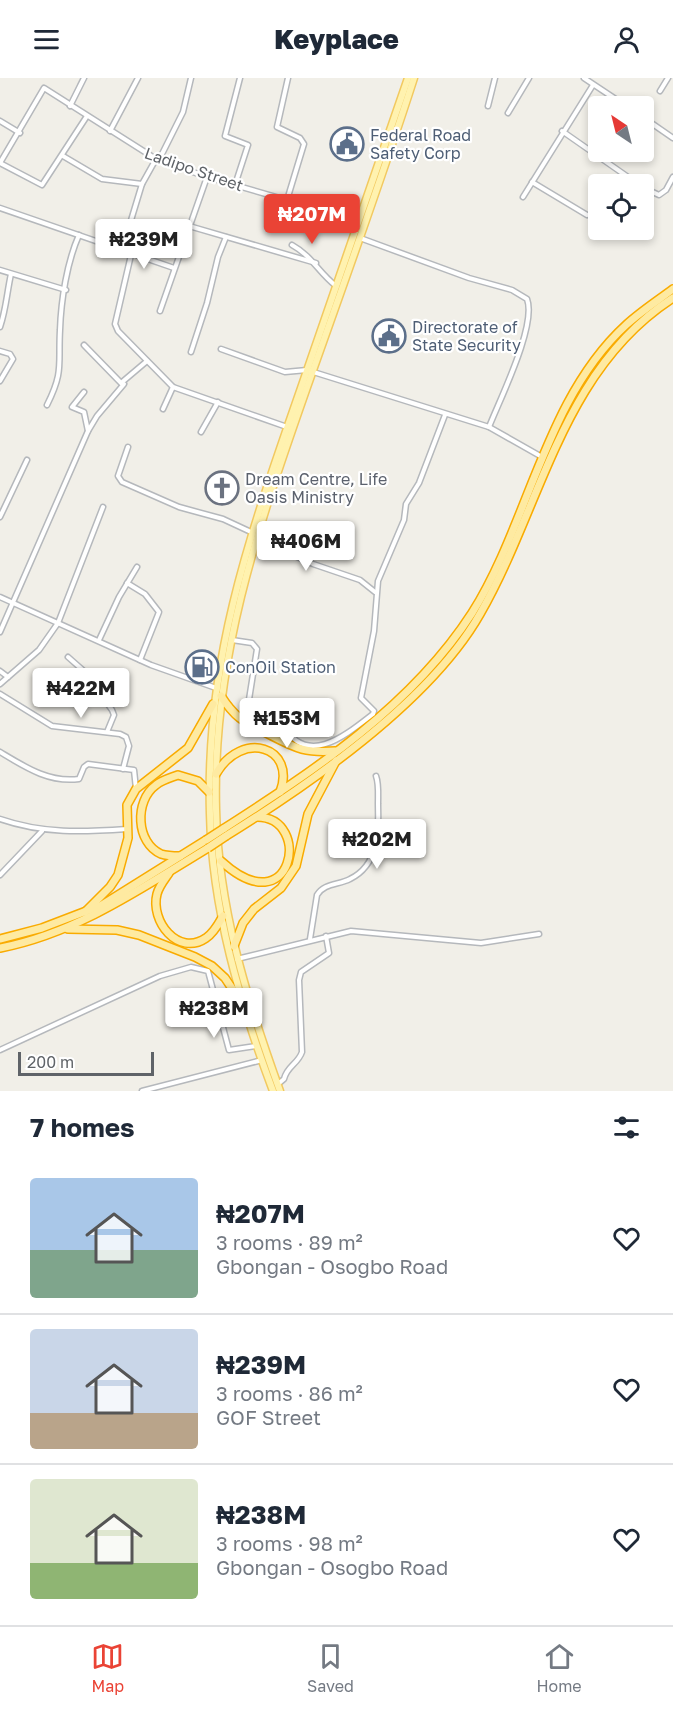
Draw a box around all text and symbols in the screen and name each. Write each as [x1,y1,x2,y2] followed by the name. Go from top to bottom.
[30,23,63,56] icon: menu
[274,23,399,55] text: Keyplace
[610,23,643,56] icon: person
[588,96,654,162] north arrow
[588,96,654,240] map controls
[370,125,471,163] place label: Federal Road Safety Corp
[329,126,365,162] public building icon: Federal Road Safety Corp
[142,143,246,195] street label: Ladipo Street
[588,174,654,240] button: locate
[270,194,354,245] pin: ₦207M
[278,201,346,225] text: ₦207M
[102,219,186,270] pin: ₦239M
[109,226,179,250] text: ₦239M
[412,317,521,355] place label: Directorate of State Security
[371,318,407,354] public building icon: Directorate of State Security
[245,469,387,507] place label: Dream Centre, Life Oasis Ministry
[204,470,240,506] church icon: Dream Centre, Life Oasis Ministry
[264,521,348,572] pin: ₦406M
[271,528,341,552] text: ₦406M
[184,649,220,685] fuel station icon: ConOil Station
[225,657,336,677] place label: ConOil Station
[39,668,123,719] pin: ₦422M
[46,675,116,699] text: ₦422M
[245,698,329,749] pin: ₦153M
[254,705,320,729] text: ₦153M
[335,819,419,870] pin: ₦202M
[342,826,412,850] text: ₦202M
[172,988,256,1039] pin: ₦238M
[179,995,249,1019] text: ₦238M
[18,1049,154,1076] scale bar
[27,1052,74,1072] text: 200 m
[610,1111,643,1144] icon: filters
[30,1112,135,1143] text: 7 homes
[216,1198,305,1229] text: ₦207M
[78,1202,150,1274] icon: home
[610,1222,643,1255] icon: heart
[216,1230,363,1254] text: 3 rooms · 89 m²
[216,1254,448,1278] text: Gbongan - Osogbo Road
[216,1349,306,1380] text: ₦239M
[78,1353,150,1425] icon: home
[610,1373,643,1406] icon: heart
[216,1381,363,1405] text: 3 rooms · 86 m²
[216,1405,321,1429] text: GOF Street
[216,1499,306,1530] text: ₦238M
[78,1503,150,1575] icon: home
[610,1523,643,1556] icon: heart
[216,1531,363,1555] text: 3 rooms · 98 m²
[216,1555,448,1579] text: Gbongan - Osogbo Road
[91,1640,124,1696] tab: Map
[307,1640,354,1696] tab: Saved
[536,1640,582,1696] tab: Home

